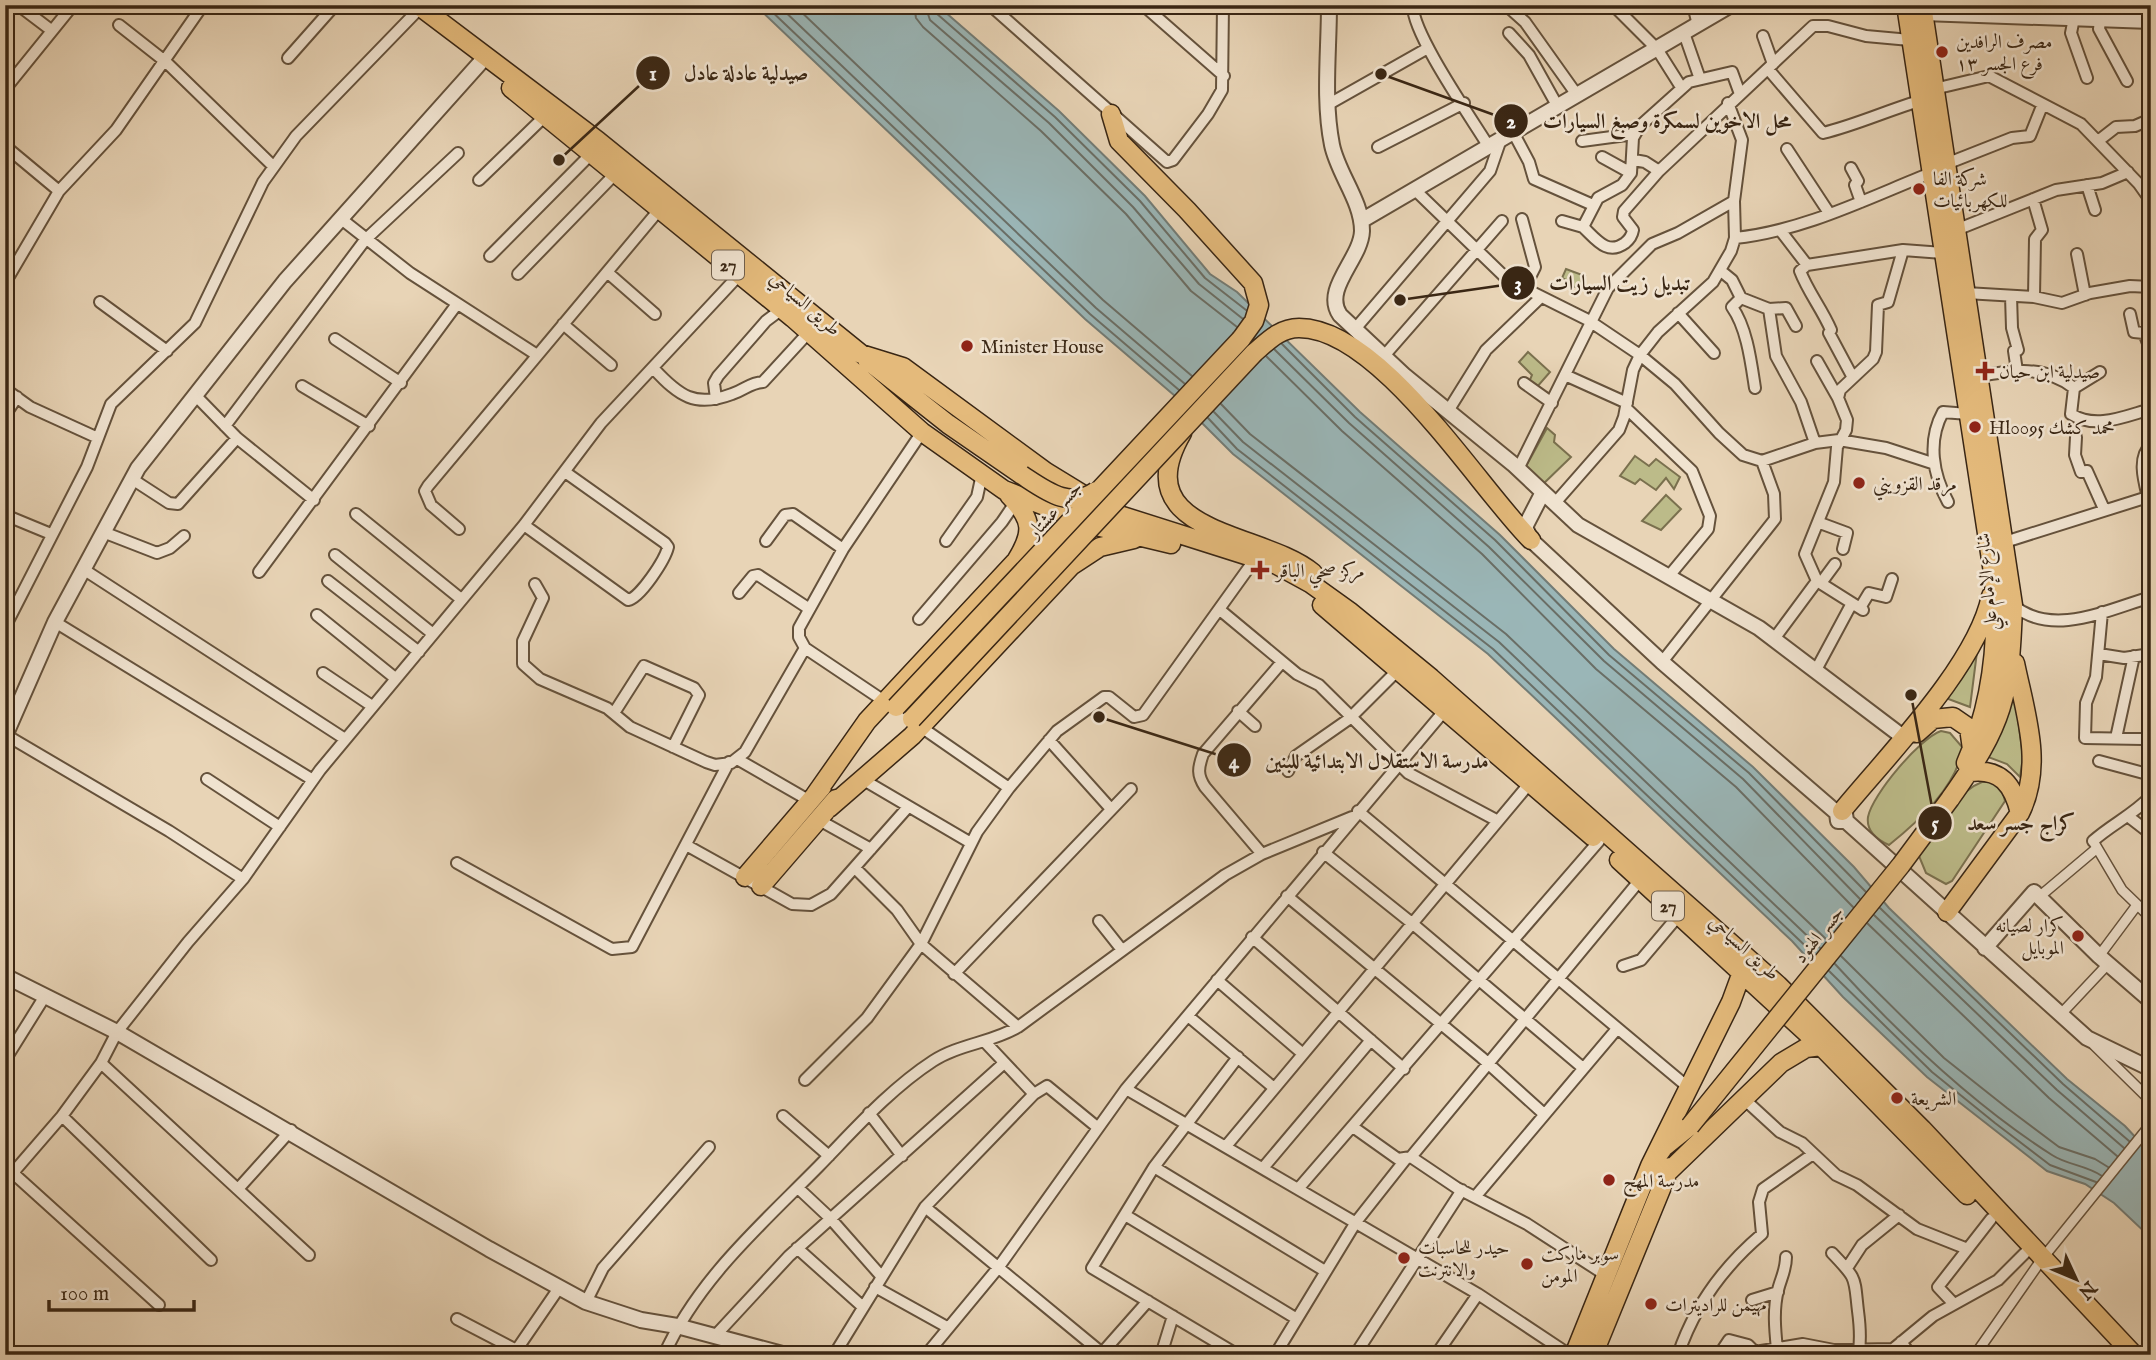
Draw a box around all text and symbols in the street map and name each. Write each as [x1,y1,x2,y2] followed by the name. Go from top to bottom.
[1956,31,2052,79] place label: مصرف الرافدين فرع الجسر ١٣
[1934,44,1950,60] marker: مصرف الرافدين فرع الجسر ١٣
[635,52,823,94] callout: صيدلية عادلة عادل
[649,61,657,88] text: 1
[684,61,808,88] text: صيدلية عادلة عادل
[1493,100,1805,142] callout: محل الاخوين لسمكرة وصبغ السيارات
[1506,109,1516,136] text: 2
[1543,109,1792,140] text: محل الاخوين لسمكرة وصبغ السيارات
[1933,167,2007,214] place label: شركة الفا للكهربائيات
[1911,181,1927,197] marker: شركة الفا للكهربائيات
[712,250,744,279] road number: 27
[1501,262,1705,304] callout: تبديل زيت السيارات
[763,267,845,344] street label: طريق السياحي
[1514,271,1522,298] text: 3
[1549,271,1691,298] text: تبديل زيت السيارات
[981,336,1104,360] place label: Minister House
[959,338,975,354] marker: Minister House
[1999,361,2100,385] place label: صيدلية ابن حيان
[1977,363,1993,379] marker: صيدلية ابن حيان
[1989,417,2115,441] place label: Hl0095 محمد كشك
[1967,419,1983,435] marker: Hl0095 محمد كشك
[1873,473,1957,501] place label: مرقد القزويني
[1851,475,1867,491] marker: مرقد القزويني
[1021,476,1088,546] street label: جسر عشتار
[1972,532,2009,632] street label: شارع الإمام علي
[1250,560,1270,580] marker: مركز صحي الباقر
[1274,560,1365,589] place label: مركز صحي الباقر
[1216,739,1503,781] callout: مدرسة الاستقلال الابتدائية للبنين
[1229,749,1240,776] text: 4
[1265,749,1489,776] text: مدرسة الاستقلال الابتدائية للبنين
[1918,802,2089,844] callout: كراج جسر سعد
[1931,811,1939,838] text: 5
[1967,811,2075,842] text: كراج جسر سعد
[1652,891,1684,920] road number: 27
[1789,902,1850,969] street label: جسر الهنود
[1702,911,1784,988] street label: طريق السياحي
[1995,915,2064,961] place label: كرار لصيانه الموبايل
[2070,928,2086,944] marker: كرار لصيانه الموبايل
[1911,1088,1956,1112] place label: الشريعة
[1889,1090,1905,1106] marker: الشريعة
[1623,1170,1699,1198] place label: مدرسة المهج
[1601,1172,1617,1188] marker: مدرسة المهج
[1418,1237,1509,1283] place label: حيدر للحاسبات والانترنت
[1541,1243,1619,1289] place label: سوبر ماركت المومن
[2040,1244,2110,1314] north arrow
[1396,1250,1412,1266] marker: حيدر للحاسبات والانترنت
[1519,1256,1535,1272] marker: سوبر ماركت المومن
[49,1269,194,1313] scale bar
[2072,1274,2102,1304] text: N
[60,1281,109,1308] text: 100 m
[1665,1294,1766,1318] place label: مهيمن للراديترات
[1643,1296,1659,1312] marker: مهيمن للراديترات

